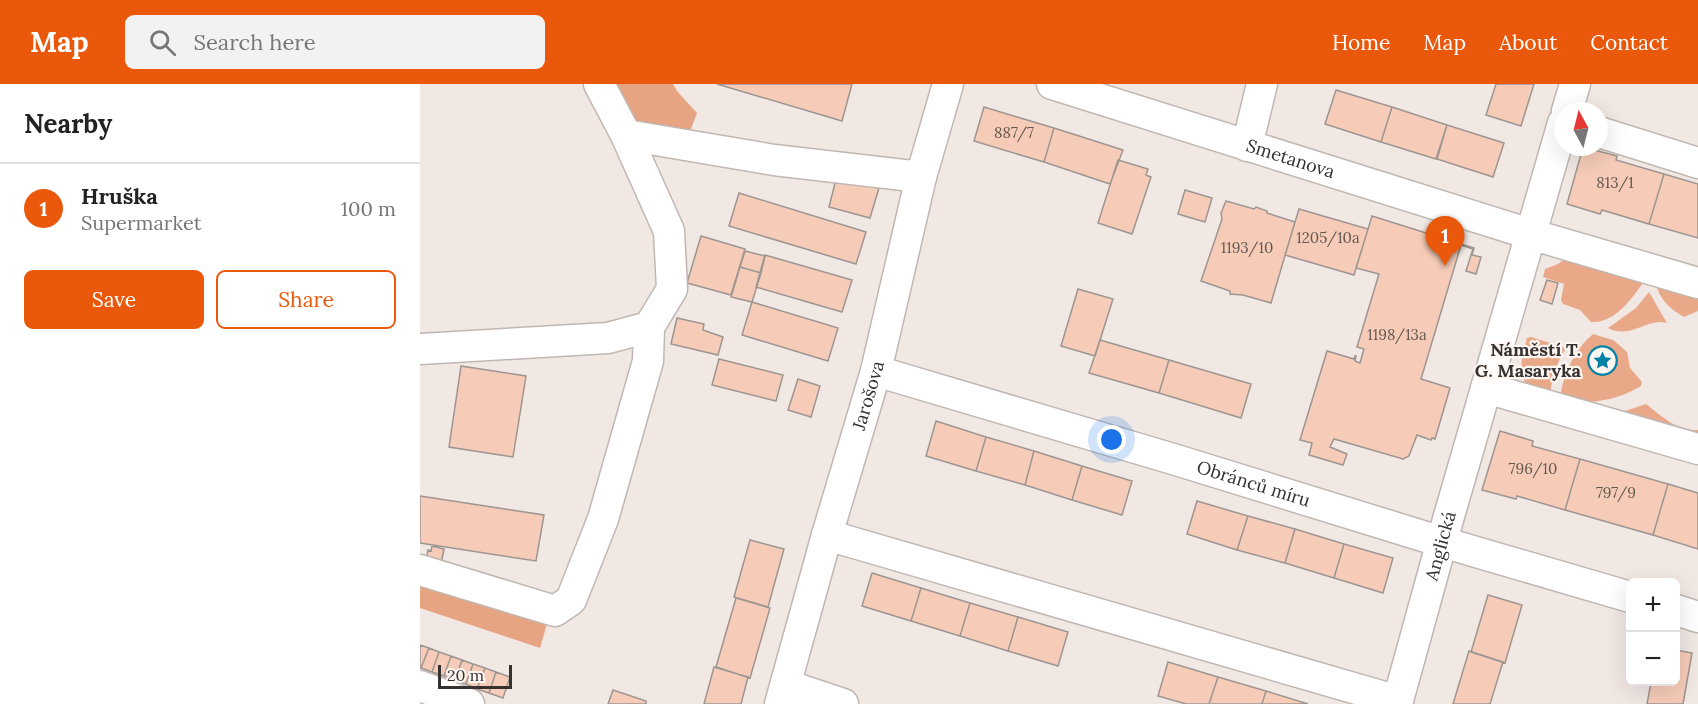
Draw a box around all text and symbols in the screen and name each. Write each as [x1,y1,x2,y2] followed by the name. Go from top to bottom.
[125,15,545,69] search box
[30,24,89,60] text: Map
[146,26,179,59] icon: search
[194,28,316,56] text: Search here
[1332,29,1390,56] text: Home
[1423,29,1466,56] text: Map
[1499,29,1557,56] text: About
[1590,29,1668,56] text: Contact
[1554,102,1608,156] north arrow
[24,107,112,140] text: Nearby
[994,123,1034,143] house number: 887/7
[1243,134,1338,183] street label: Smetanova
[1596,173,1634,193] house number: 813/1
[81,182,158,210] text: Hruška
[39,196,48,221] text: 1
[341,196,396,221] text: 100 m
[81,210,201,235] text: Supermarket
[1426,216,1464,266] pin: 1
[1296,228,1360,248] house number: 1205/10a
[1221,238,1273,258] house number: 1193/10
[24,270,204,329] button: Save
[216,270,396,329] button: Share
[1367,325,1427,345] house number: 1198/13a
[1475,338,1582,382] place label: Náměstí T. G. Masaryka
[1586,344,1618,376] place icon: Náměstí T. G. Masaryka
[847,359,889,434] street label: Jarošova
[1097,425,1126,454] your location
[1194,455,1313,512] street label: Obránců míru
[1509,459,1557,479] house number: 796/10
[1596,483,1636,503] house number: 797/9
[1419,508,1461,584] street label: Anglická
[1626,578,1680,686] map controls
[1626,578,1680,632] button: +
[1626,632,1680,686] button: −
[438,662,512,690] scale bar
[447,665,484,685] text: 20 m

